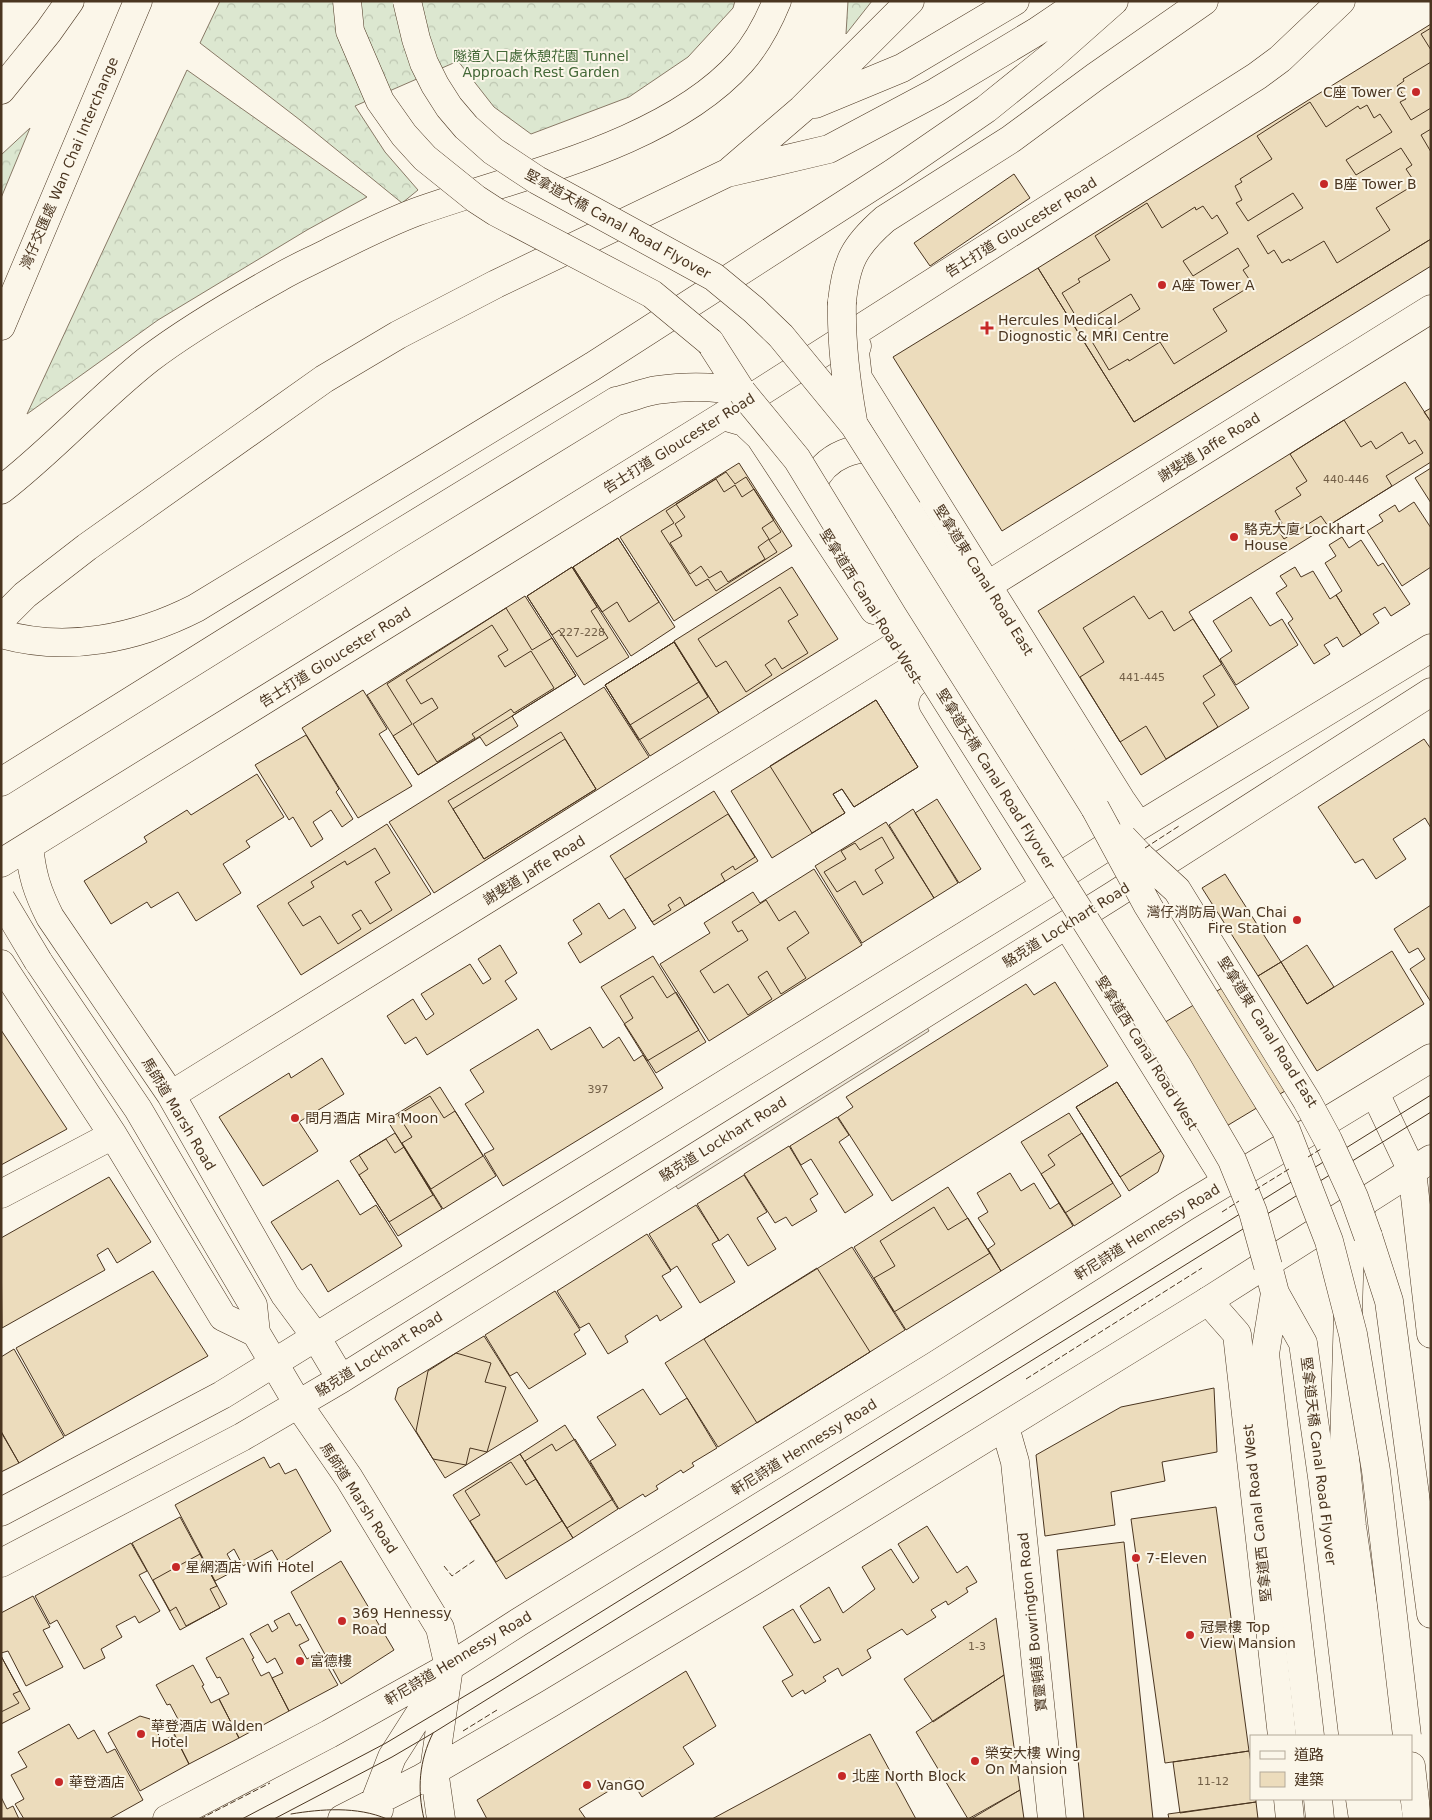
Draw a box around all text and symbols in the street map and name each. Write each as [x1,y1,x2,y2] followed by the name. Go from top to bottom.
[453,48,629,80] park label: 隧道入口處休憩花園 Tunnel Approach Rest Garden
[17,54,121,272] street label: 灣仔交匯處 Wan Chai Interchange
[1323,84,1406,100] place label: C座 Tower C
[1410,86,1422,98] marker: C座 Tower C
[522,166,714,282] street label: 堅拿道天橋 Canal Road Flyover
[942,174,1100,280] street label: 告士打道 Gloucester Road
[1334,176,1417,192] place label: B座 Tower B
[1318,178,1330,190] marker: B座 Tower B
[1172,277,1255,293] place label: A座 Tower A
[1156,279,1168,291] marker: A座 Tower A
[998,312,1169,344] place label: Hercules Medical Diognostic & MRI Centre
[980,321,994,335] marker: Hercules Medical Diognostic & MRI Centre
[600,390,758,496] street label: 告士打道 Gloucester Road
[1155,409,1263,485] street label: 謝斐道 Jaffe Road
[1323,473,1369,486] house number: 440-446
[931,502,1037,659] street label: 堅拿道東 Canal Road East
[1244,521,1366,553] place label: 駱克大廈 Lockhart House
[817,526,925,686] street label: 堅拿道西 Canal Road West
[1228,531,1240,543] marker: 駱克大廈 Lockhart House
[256,604,414,710] street label: 告士打道 Gloucester Road
[559,626,605,639] house number: 227-228
[1119,671,1165,684] house number: 441-445
[934,686,1058,872] street label: 堅拿道天橋 Canal Road Flyover
[480,832,588,908] street label: 謝斐道 Jaffe Road
[1000,879,1132,971] street label: 駱克道 Lockhart Road
[1147,904,1287,936] place label: 灣仔消防局 Wan Chai Fire Station
[1291,914,1303,926] marker: 灣仔消防局 Wan Chai Fire Station
[1215,954,1321,1111] street label: 堅拿道東 Canal Road East
[1093,973,1201,1133] street label: 堅拿道西 Canal Road West
[139,1055,219,1173] street label: 馬師道 Marsh Road
[588,1083,609,1096] house number: 397
[657,1093,789,1185] street label: 駱克道 Lockhart Road
[305,1110,438,1126] place label: 問月酒店 Mira Moon
[289,1112,301,1124] marker: 問月酒店 Mira Moon
[1071,1181,1223,1283] street label: 軒尼詩道 Hennessy Road
[313,1308,445,1400] street label: 駱克道 Lockhart Road
[1298,1356,1340,1566] street label: 堅拿道天橋 Canal Road Flyover
[728,1396,880,1498] street label: 軒尼詩道 Hennessy Road
[1240,1423,1274,1603] street label: 堅拿道西 Canal Road West
[317,1440,401,1556] street label: 馬師道 Marsh Road
[1015,1532,1049,1712] street label: 寶靈頓道 Bowrington Road
[1146,1550,1207,1566] place label: 7-Eleven
[1130,1552,1142,1564] marker: 7-Eleven
[186,1559,314,1575] place label: 星網酒店 Wifi Hotel
[170,1561,182,1573] marker: 星網酒店 Wifi Hotel
[352,1605,452,1637] place label: 369 Hennessy Road
[382,1608,534,1708] street label: 軒尼詩道 Hennessy Road
[336,1615,348,1627] marker: 369 Hennessy Road
[1200,1619,1296,1651] place label: 冠景樓 Top View Mansion
[1184,1629,1196,1641] marker: 冠景樓 Top View Mansion
[968,1640,986,1653] house number: 1-3
[310,1653,352,1669] place label: 富德樓
[294,1655,306,1667] marker: 富德樓
[151,1718,263,1750] place label: 華登酒店 Walden Hotel
[135,1728,147,1740] marker: 華登酒店 Walden Hotel
[1250,1735,1412,1800] legend
[985,1745,1081,1777] place label: 榮安大樓 Wing On Mansion
[1294,1746,1324,1764] text: 道路
[969,1755,981,1767] marker: 榮安大樓 Wing On Mansion
[852,1768,967,1784] place label: 北座 North Block
[836,1770,848,1782] marker: 北座 North Block
[1294,1771,1324,1789] text: 建築
[69,1774,125,1790] place label: 華登酒店
[1197,1775,1229,1788] house number: 11-12
[53,1776,65,1788] marker: 華登酒店
[597,1777,645,1793] place label: VanGO
[581,1779,593,1791] marker: VanGO

